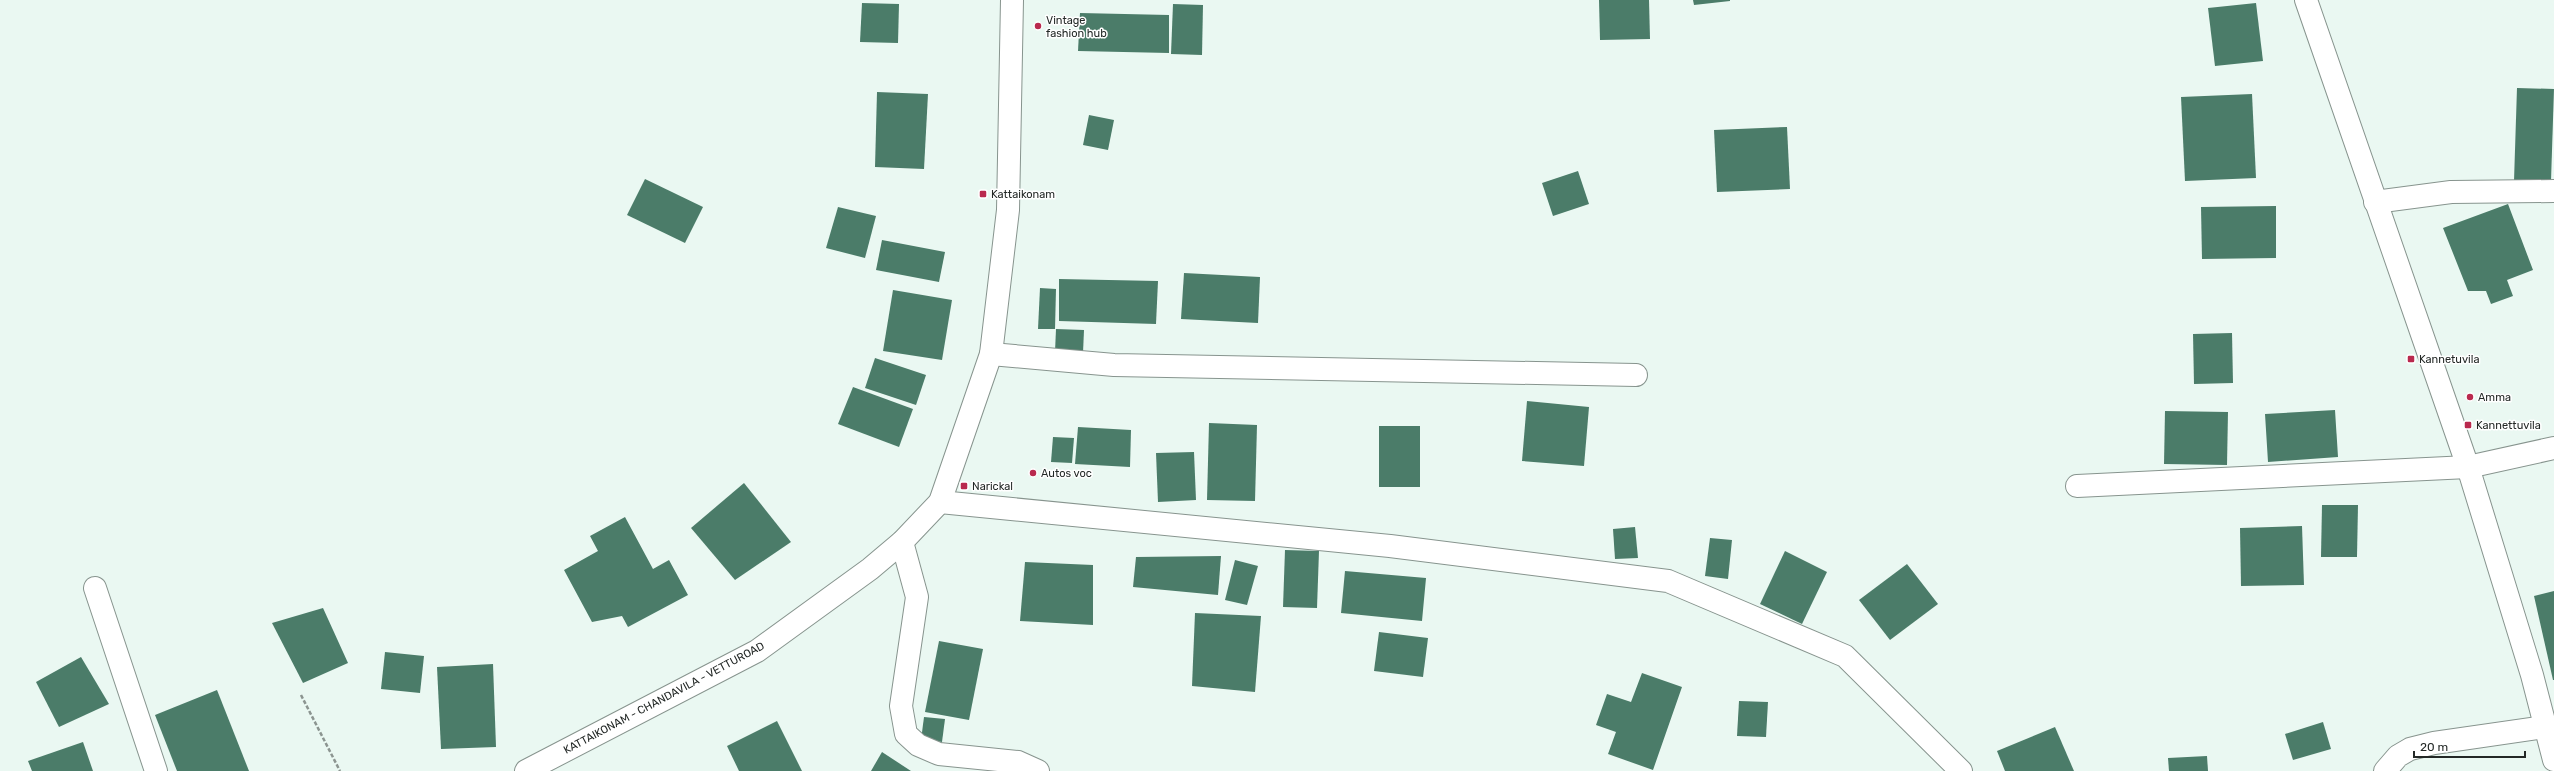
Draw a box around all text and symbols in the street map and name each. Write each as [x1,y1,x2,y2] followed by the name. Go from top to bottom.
[1046,14,1107,40] place label: Vintage fashion hub
[1033,21,1043,31] marker: Vintage fashion hub
[991,188,1055,201] place label: Kattaikonam
[978,189,988,199] marker: Kattaikonam
[2419,353,2480,366] place label: Kannetuvila
[2406,354,2416,364] marker: Kannetuvila
[2478,391,2511,404] place label: Amma
[2465,392,2475,402] marker: Amma
[2476,419,2541,432] place label: Kannettuvila
[2463,420,2473,430] marker: Kannettuvila
[1041,467,1092,480] place label: Autos voc
[1028,468,1038,478] marker: Autos voc
[972,480,1013,493] place label: Narickal
[959,481,969,491] marker: Narickal
[561,639,767,757] street label: KATTAIKONAM - CHANDAVILA - VETTUROAD
[2414,733,2525,759] scale bar
[2420,740,2448,754] text: 20 m

